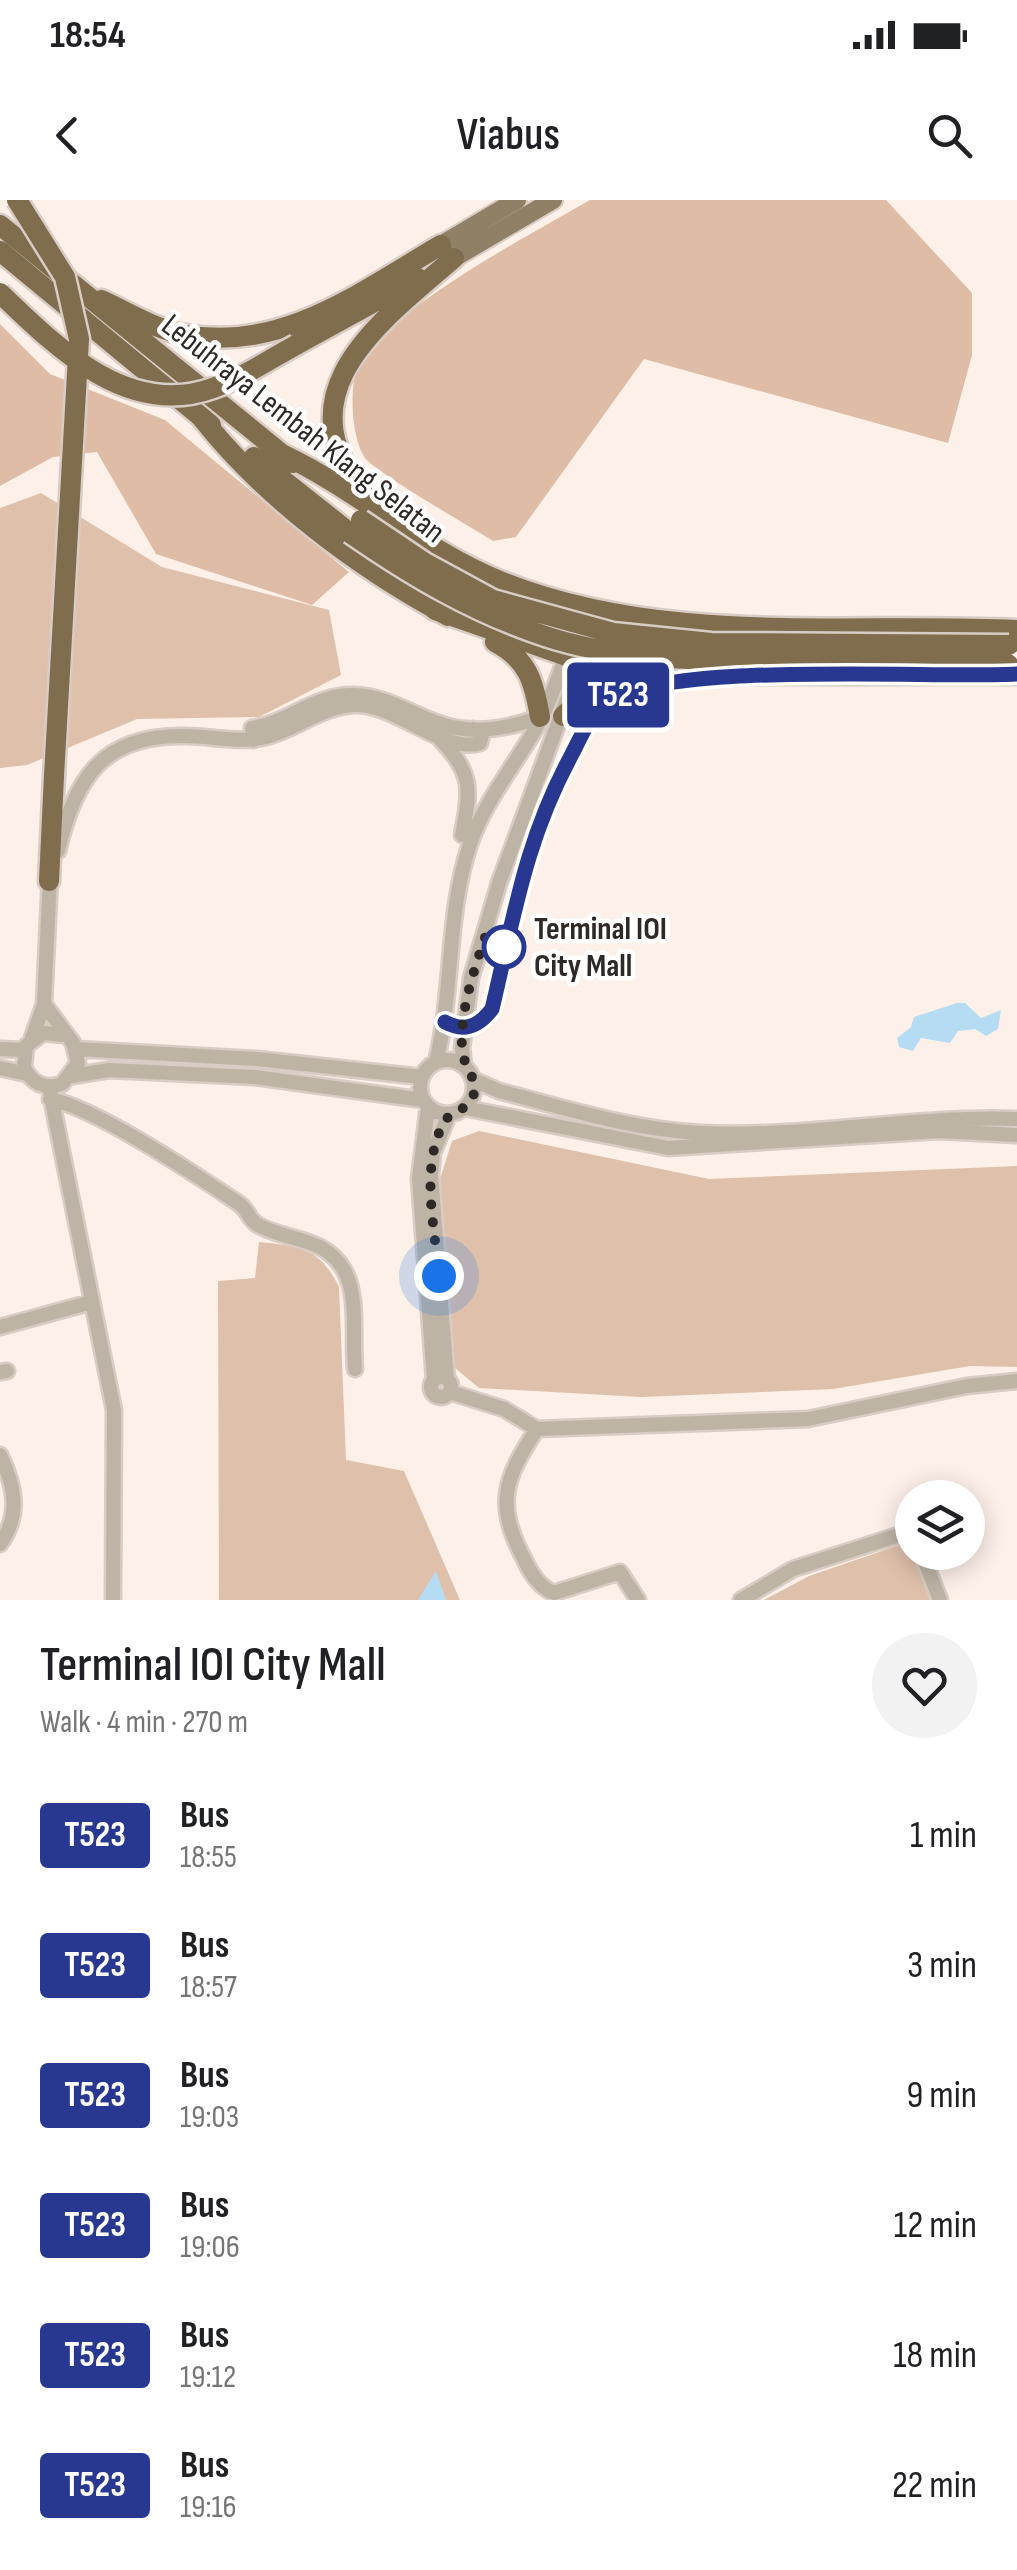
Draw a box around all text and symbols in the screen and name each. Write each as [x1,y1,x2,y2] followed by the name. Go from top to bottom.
[50,13,126,58] text: 18:54
[40,108,95,163] icon: back
[457,108,560,163] text: Viabus
[922,108,977,163] icon: search
[154,306,452,552] street label: Lebuhraya Lembah Klang Selatan
[548,662,688,728] line badge: T523
[587,674,649,717] text: T523
[534,910,667,986] place label: Terminal IOI City Mall
[483,926,525,968] marker: Terminal IOI City Mall
[414,1251,464,1301] your location
[895,1480,985,1570] map controls
[895,1480,985,1570] button: layers
[872,1633,977,1738] button: heart
[40,1637,386,1694] text: Terminal IOI City Mall
[40,1703,248,1742] text: Walk · 4 min · 270 m
[180,1793,229,1838] text: Bus
[910,1813,977,1858] text: 1 min
[64,1814,126,1857] text: T523
[180,1838,237,1877] text: 18:55
[180,1923,229,1968] text: Bus
[907,1943,977,1988] text: 3 min
[64,1944,126,1987] text: T523
[180,1968,237,2007] text: 18:57
[180,2053,229,2098] text: Bus
[906,2073,977,2118] text: 9 min
[64,2074,126,2117] text: T523
[180,2098,239,2137] text: 19:03
[180,2183,229,2228] text: Bus
[894,2203,977,2248] text: 12 min
[64,2204,126,2247] text: T523
[180,2228,240,2267] text: 19:06
[180,2313,229,2358] text: Bus
[893,2333,977,2378] text: 18 min
[64,2334,126,2377] text: T523
[180,2358,236,2397] text: 19:12
[180,2443,229,2488] text: Bus
[892,2463,977,2508] text: 22 min
[64,2464,126,2507] text: T523
[180,2488,237,2527] text: 19:16

